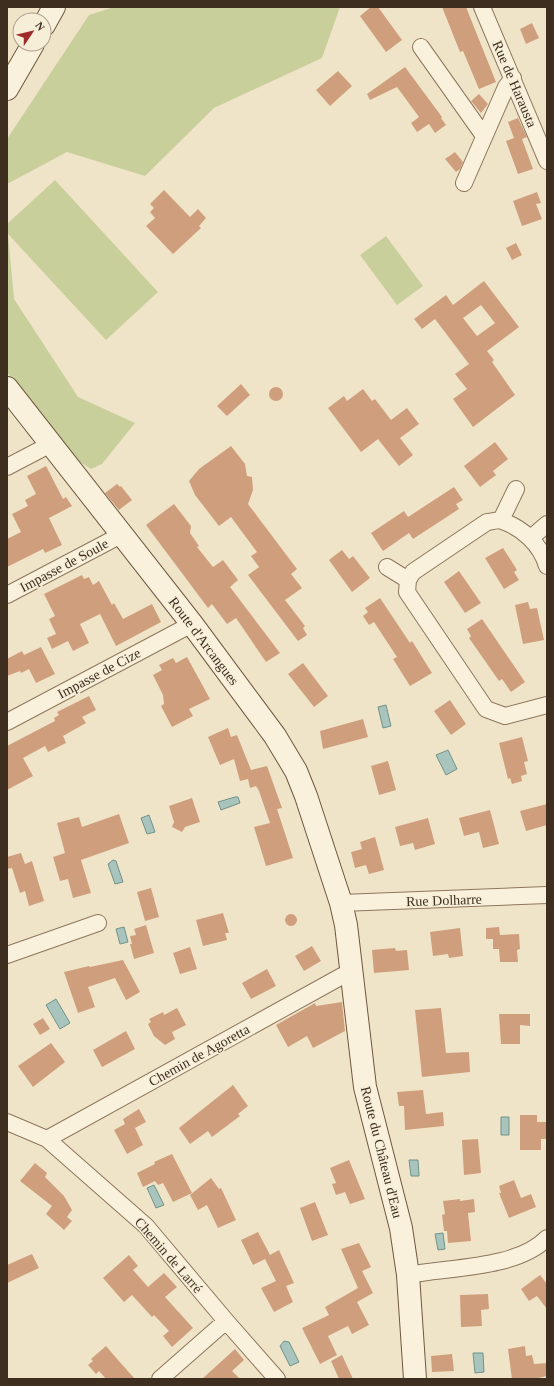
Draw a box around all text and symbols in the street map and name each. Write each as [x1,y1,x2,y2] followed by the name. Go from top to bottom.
[12,12,52,52] north arrow
[33,20,47,33] text: N
[490,39,540,130] street label: Rue de Harausta
[17,536,111,595] street label: Impasse de Soule
[166,594,242,688] street label: Route d'Arcangues
[55,645,143,702] street label: Impasse de Cize
[406,892,482,909] street label: Rue Dolharre
[146,1021,253,1089] street label: Chemin de Agoretta
[358,1085,405,1219] street label: Route du Château d'Eau
[132,1215,205,1296] street label: Chemin de Larré

